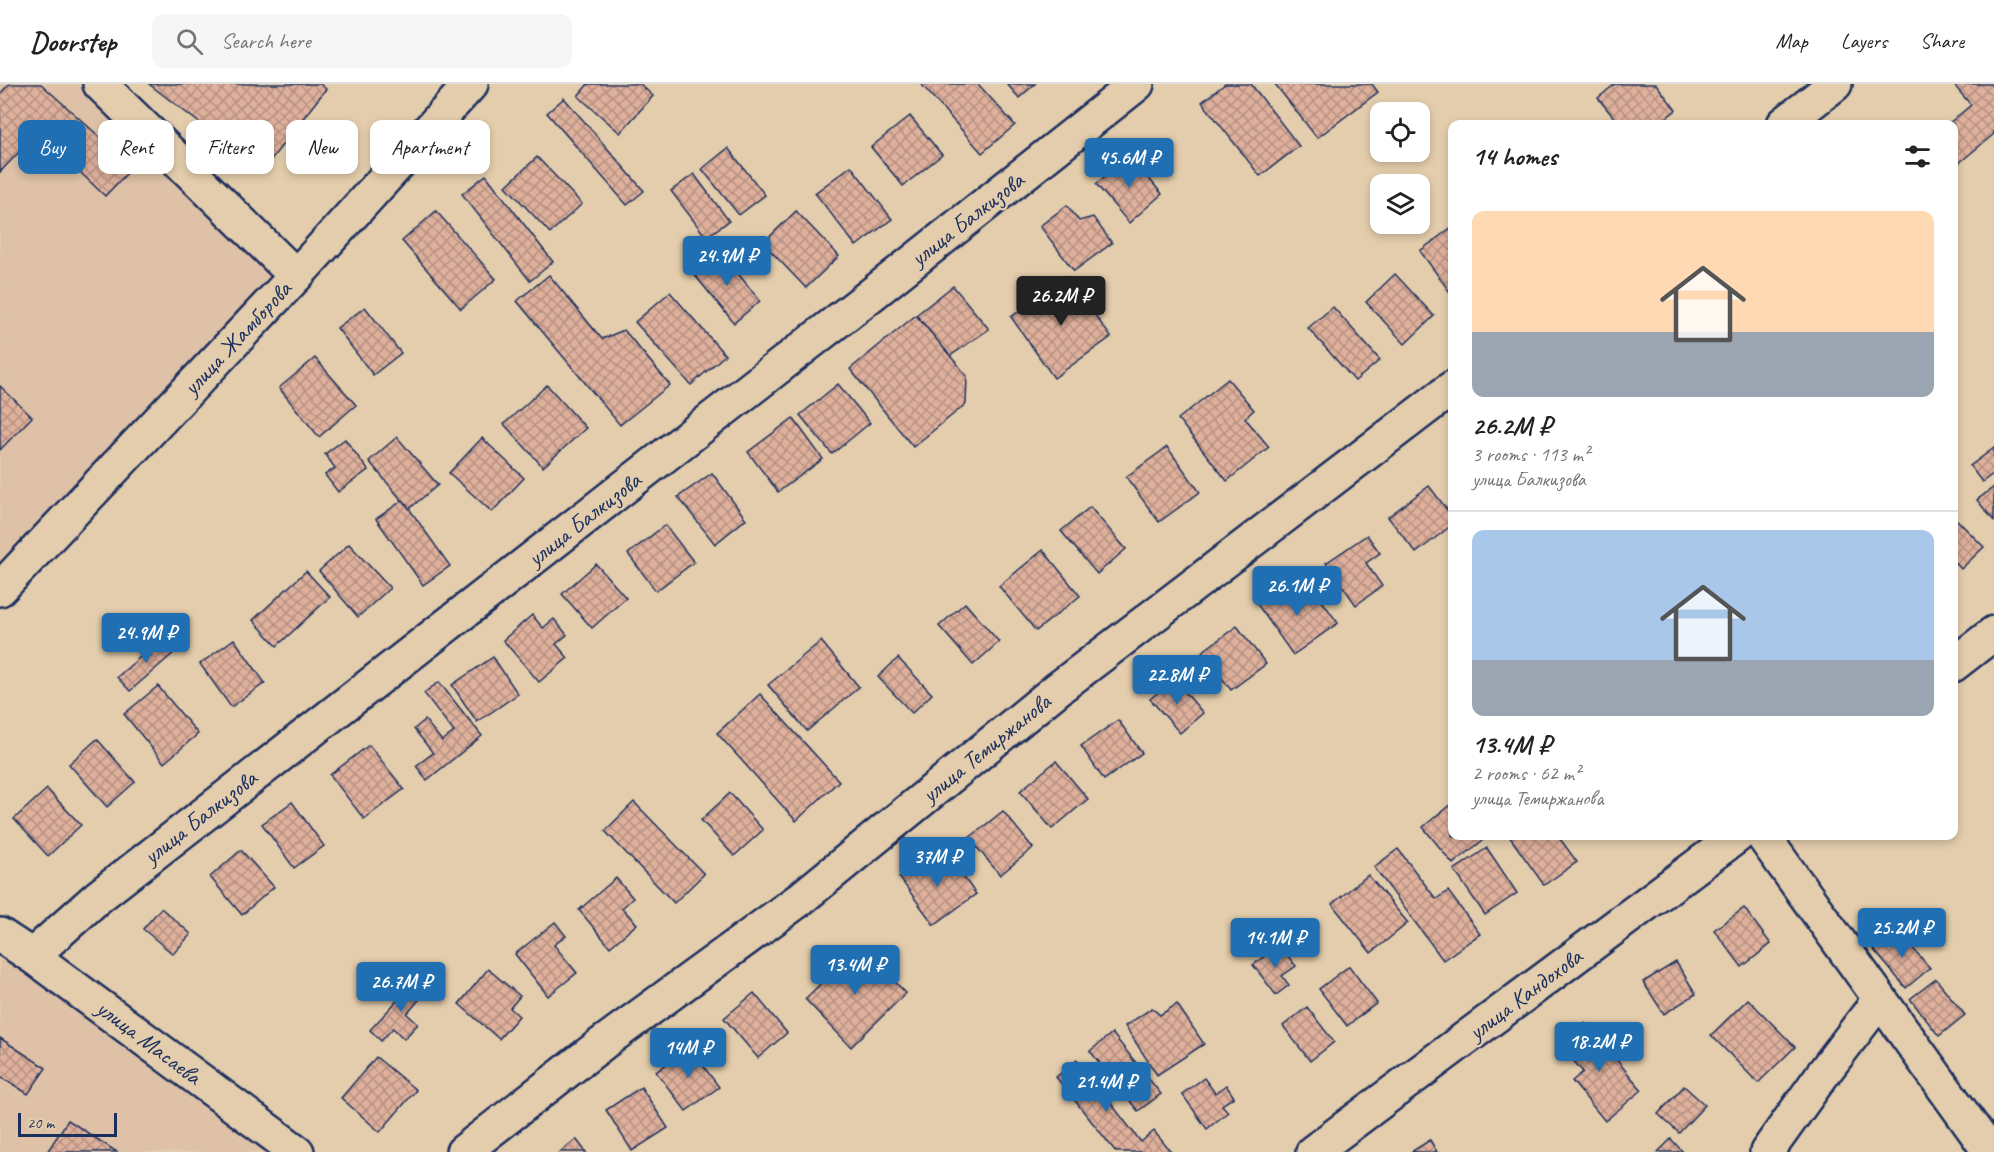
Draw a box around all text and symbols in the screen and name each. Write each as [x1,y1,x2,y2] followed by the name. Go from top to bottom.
[152,14,572,68] search box
[30,24,116,59] text: Doorstep
[173,25,206,58] icon: search
[221,27,311,55] text: Search here
[1775,28,1808,54] text: Map
[1841,28,1887,54] text: Layers
[1920,28,1964,54] text: Share
[1370,102,1430,234] map controls
[1370,102,1430,162] button: locate
[18,120,86,174] chip: Buy
[98,120,174,174] chip: Rent
[186,120,274,174] chip: Filters
[286,120,358,174] chip: New
[370,120,490,174] chip: Apartment
[1074,138,1184,189] pin: 45.6M ₽
[1472,140,1557,173] text: 14 homes
[1901,140,1934,173] icon: filters
[1099,145,1159,170] text: 45.6M ₽
[902,164,1031,274] street label: улица Балкизова
[1370,174,1430,234] button: layers
[672,236,782,287] pin: 24.9M ₽
[697,243,757,268] text: 24.9M ₽
[1649,250,1757,358] icon: home
[175,273,299,403] street label: улица Жамборова
[1006,276,1116,327] pin: 26.2M ₽
[1030,283,1092,308] text: 26.2M ₽
[1472,409,1551,442] text: 26.2M ₽
[1472,442,1589,467] text: 3 rooms · 113 m²
[519,464,648,574] street label: улица Балкизова
[1472,467,1586,492] text: улица Балкизова
[1242,566,1352,617] pin: 26.1M ₽
[1649,569,1757,677] icon: home
[1266,573,1328,598] text: 26.1M ₽
[91,613,201,664] pin: 24.9M ₽
[116,620,176,645] text: 24.9M ₽
[1122,655,1232,706] pin: 22.8M ₽
[1147,662,1207,687] text: 22.8M ₽
[914,686,1058,811] street label: улица Темиржанова
[1472,728,1551,761] text: 13.4M ₽
[1472,761,1580,786] text: 2 rooms · 62 m²
[135,762,264,872] street label: улица Балкизова
[1472,786,1603,811] text: улица Темиржанова
[895,837,979,888] pin: 37M ₽
[913,844,961,869] text: 37M ₽
[1847,908,1957,959] pin: 25.2M ₽
[1872,915,1932,940] text: 25.2M ₽
[1220,918,1330,969] pin: 14.1M ₽
[1245,925,1305,950] text: 14.1M ₽
[1461,941,1589,1048] street label: улица Кандохова
[800,945,910,996] pin: 13.4M ₽
[825,952,885,977] text: 13.4M ₽
[346,962,456,1013] pin: 26.7M ₽
[370,969,432,994] text: 26.7M ₽
[89,992,209,1092] street label: улица Масаева
[1544,1022,1654,1073] pin: 18.2M ₽
[646,1028,730,1079] pin: 14M ₽
[1569,1029,1629,1054] text: 18.2M ₽
[664,1035,712,1060] text: 14M ₽
[1051,1062,1161,1113] pin: 21.4M ₽
[1076,1069,1136,1094] text: 21.4M ₽
[18,1110,117,1138] scale bar
[27,1113,54,1133] text: 20 m

